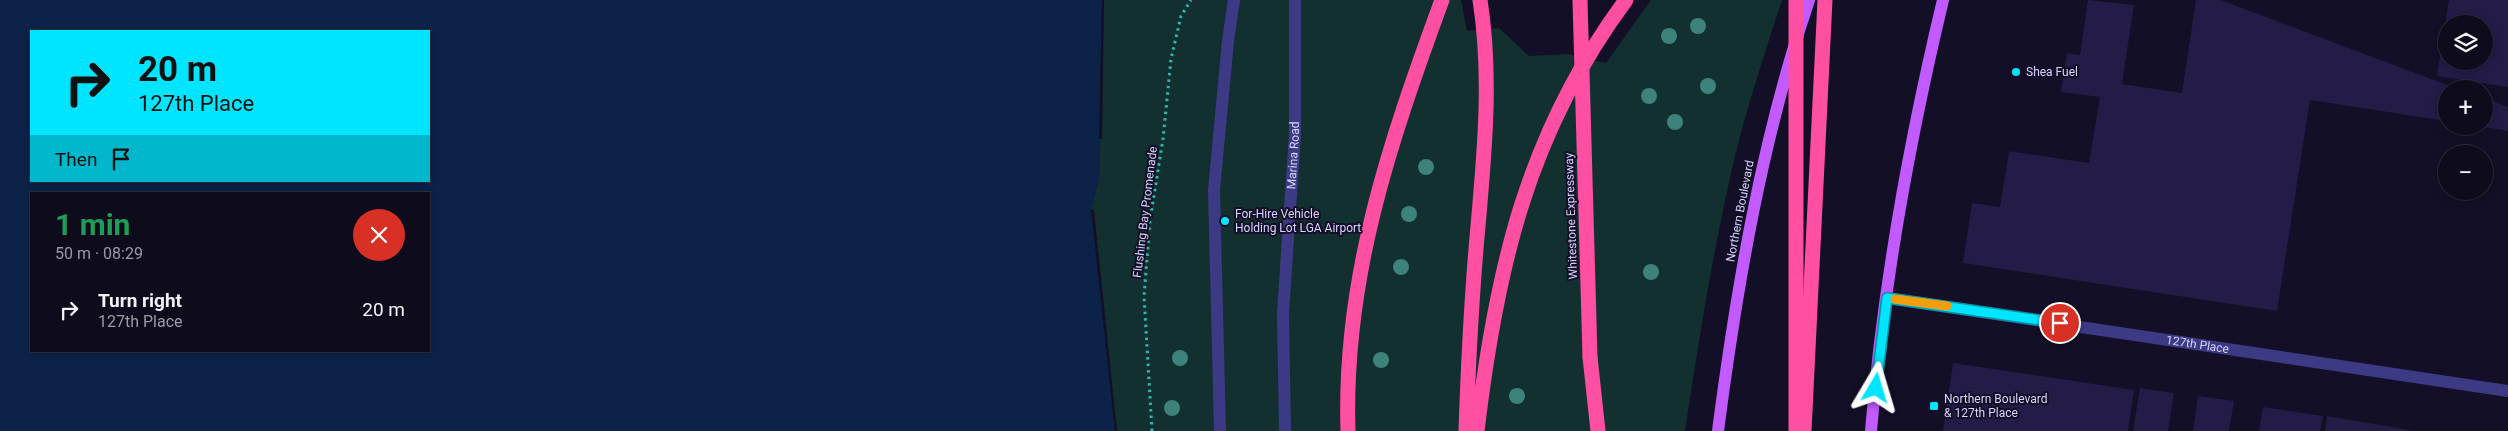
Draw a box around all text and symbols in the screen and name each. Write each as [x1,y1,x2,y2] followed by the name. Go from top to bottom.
[2438,15,2493,200] map controls
[2438,15,2493,70] button: layers
[138,49,217,90] text: 20 m
[55,50,120,115] icon: right
[2026,65,2078,79] place label: Shea Fuel
[2010,66,2022,78] marker: Shea Fuel
[2438,80,2493,135] button: +
[138,91,254,116] text: 127th Place
[1284,122,1302,190] street label: Marina Road
[107,145,135,173] icon: arrive
[1130,145,1160,279] street label: Flushing Bay Promenade
[2438,145,2493,200] button: −
[55,148,97,171] text: Then
[1562,152,1580,280] street label: Whitestone Expressway
[1723,159,1757,263] street label: Northern Boulevard
[55,207,130,242] text: 1 min
[1235,207,1361,235] place label: For-Hire Vehicle Holding Lot LGA Airport
[353,209,405,261] button: close
[1219,215,1231,227] marker: For-Hire Vehicle Holding Lot LGA Airport
[55,244,143,263] text: 50 m · 08:29
[98,289,182,312] text: Turn right
[55,296,83,324] icon: right
[362,298,405,321] text: 20 m
[2039,302,2081,344] pin
[2046,309,2074,337] icon: arrive
[98,312,183,331] text: 127th Place
[2165,333,2230,356] street label: 127th Place
[1849,361,1901,413] position arrow
[1944,392,2047,420] place label: Northern Boulevard & 127th Place
[1928,400,1940,412] marker: Northern Boulevard & 127th Place

